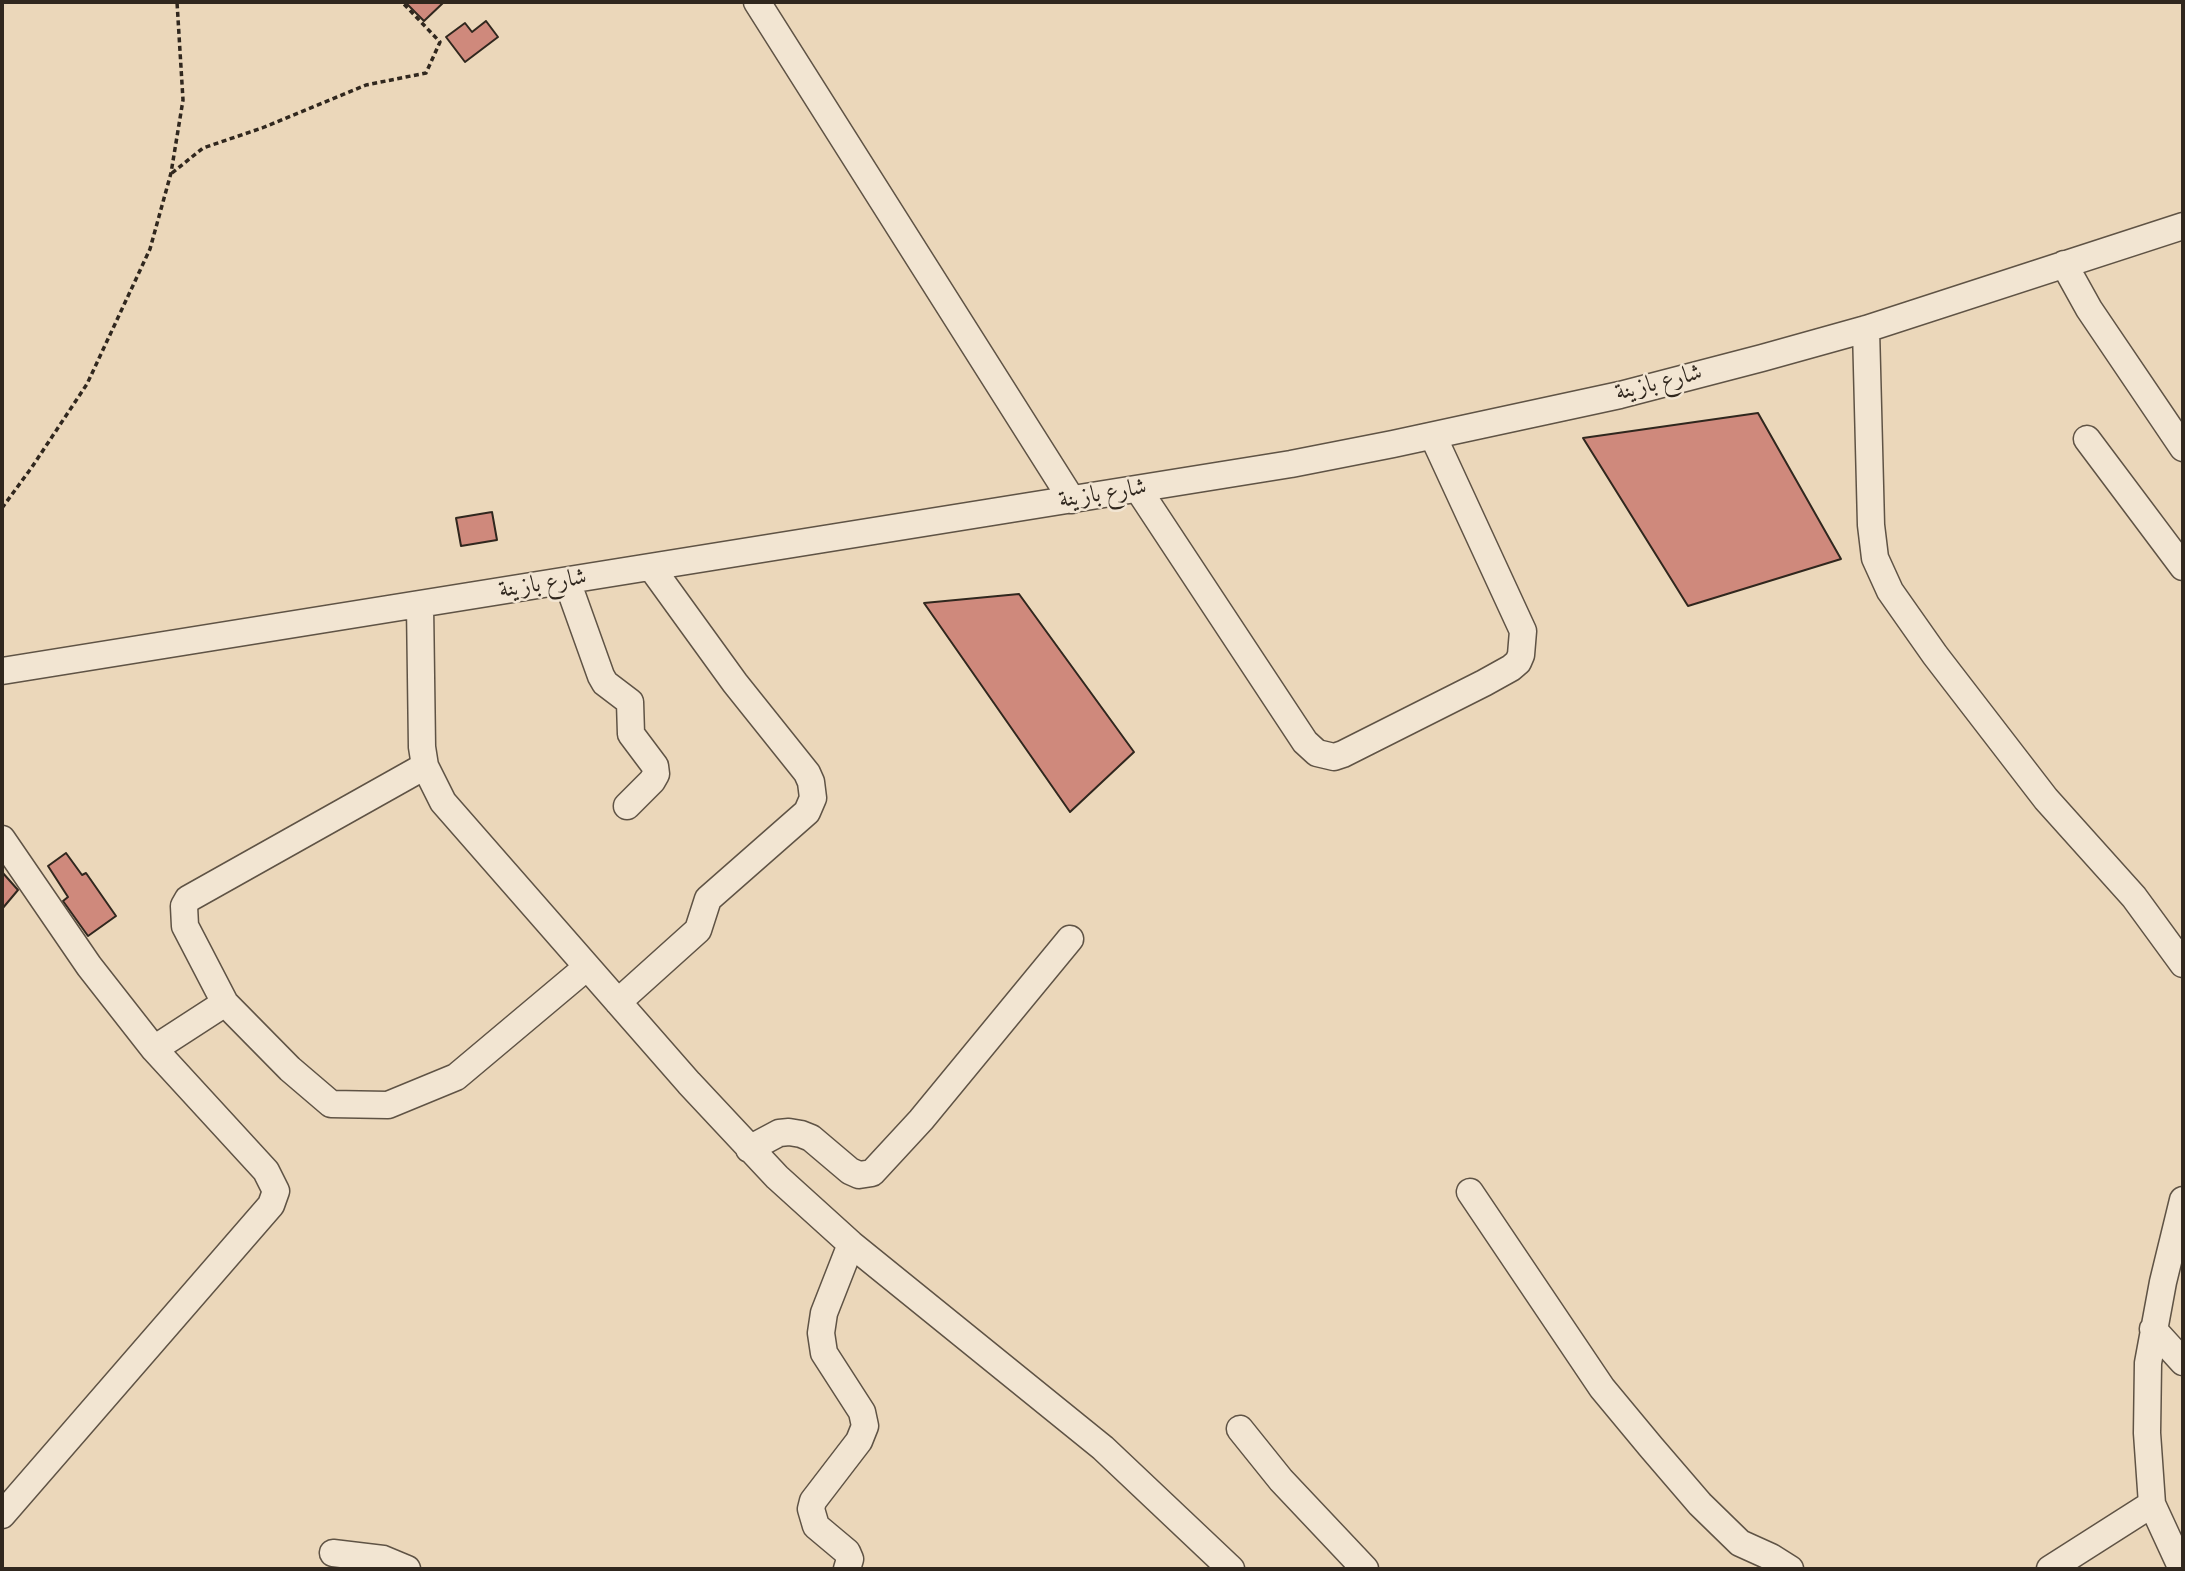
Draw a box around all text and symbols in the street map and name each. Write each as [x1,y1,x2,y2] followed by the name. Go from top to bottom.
[1613,359,1705,409] street label: شارع بازينة
[1057,474,1149,516] street label: شارع بازينة
[497,564,589,606] street label: شارع بازينة

